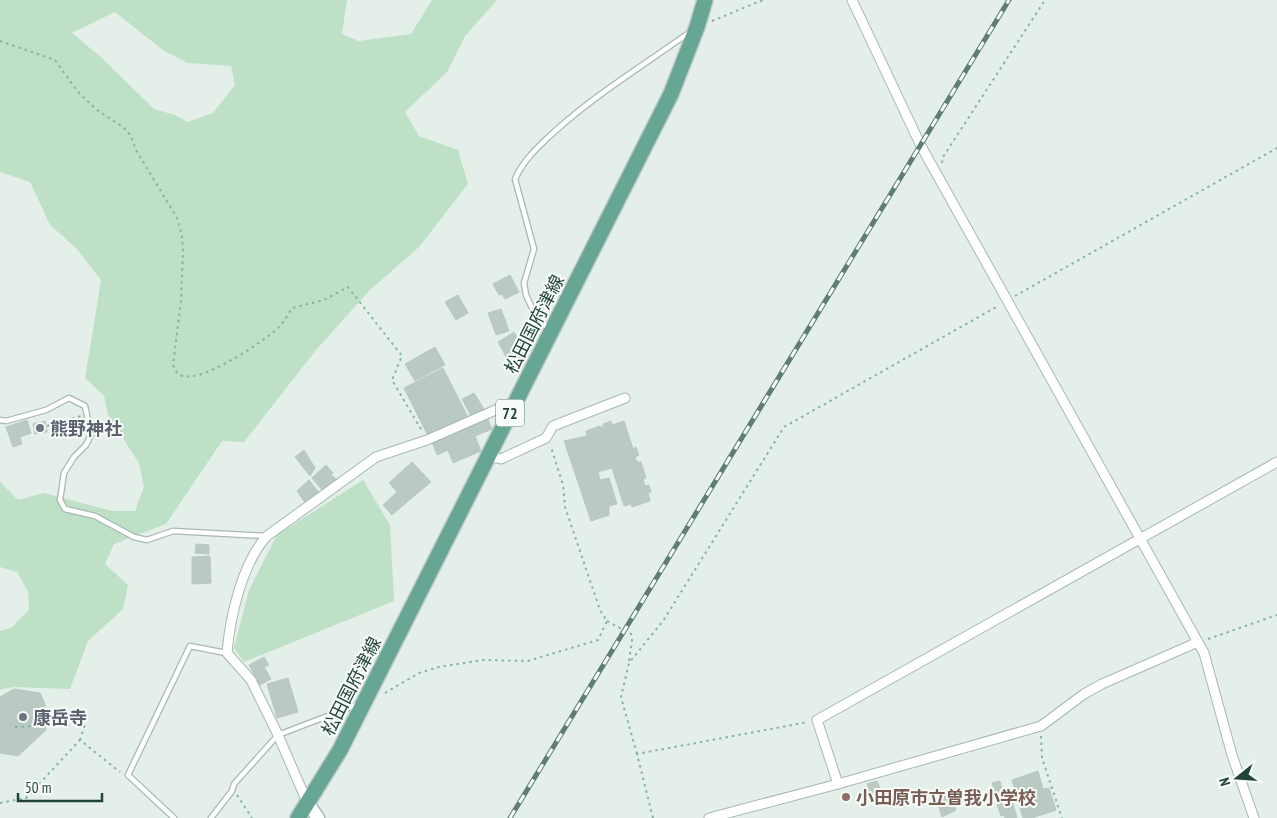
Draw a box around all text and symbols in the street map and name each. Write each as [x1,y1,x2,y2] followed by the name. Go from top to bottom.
[499,271,569,377] street label: 松田国府津線
[496,399,524,426] road number: 72
[50,417,122,440] place label: 熊野神社
[34,422,46,434] marker: 熊野神社
[316,633,386,739] street label: 松田国府津線
[33,706,87,729] place label: 康岳寺
[17,711,29,723] marker: 康岳寺
[1212,753,1262,803] north arrow
[18,770,101,802] scale bar
[1215,776,1234,788] text: N
[25,778,51,797] text: 50 m
[856,786,1036,809] place label: 小田原市立曽我小学校
[840,791,852,803] marker: 小田原市立曽我小学校

